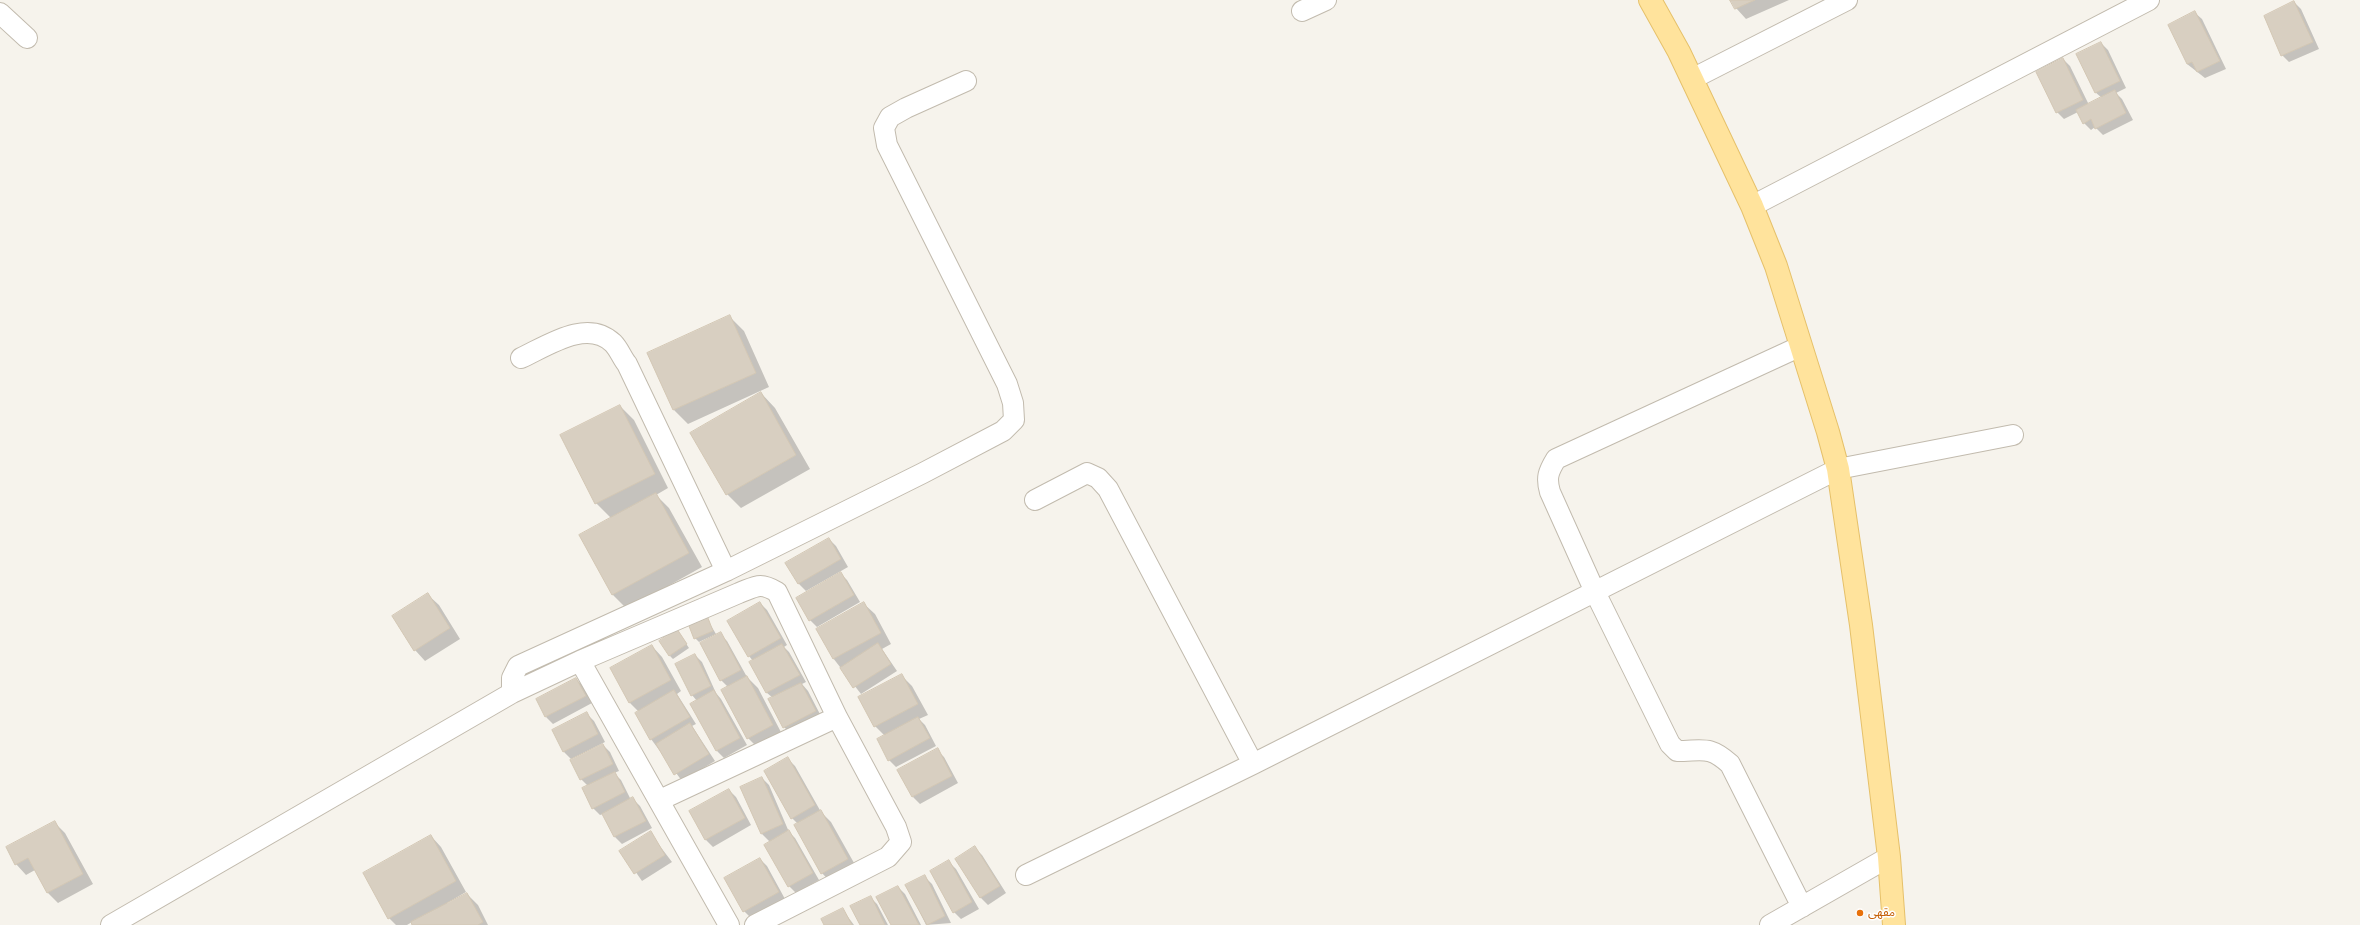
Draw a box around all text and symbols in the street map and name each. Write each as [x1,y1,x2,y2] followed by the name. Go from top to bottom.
[1868,906,1895,920] place label: مقهى
[1855,908,1865,918] marker: مقهى

